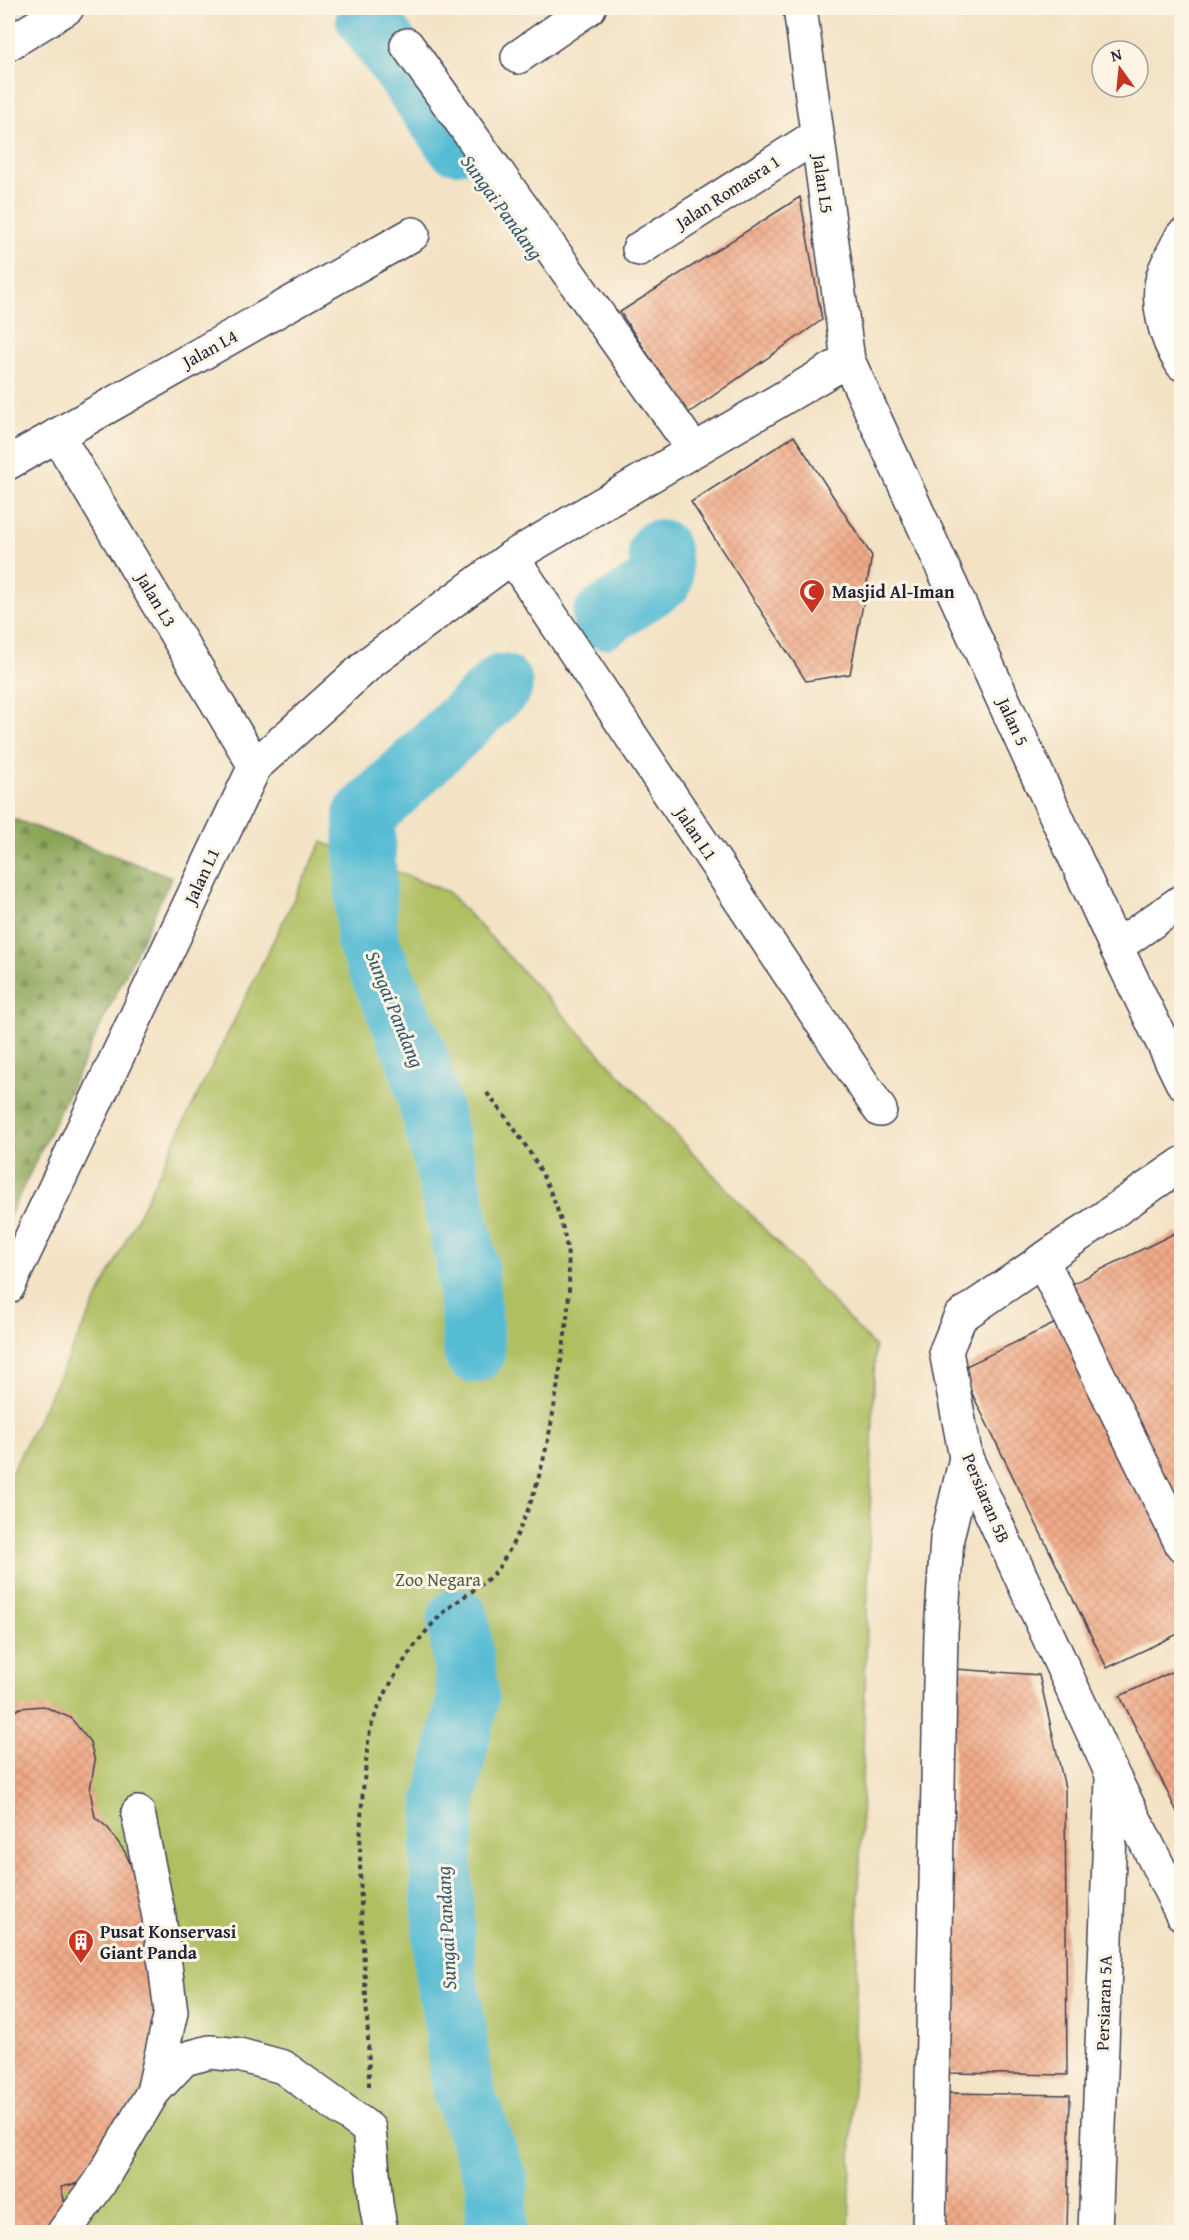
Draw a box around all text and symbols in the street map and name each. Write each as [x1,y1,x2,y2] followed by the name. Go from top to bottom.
[1090,39,1150,99] north arrow
[1108,41,1125,67] text: N
[454,148,551,265] water label: Sungai Pandang
[668,148,785,237] street label: Jalan Romasra 1
[806,151,841,215] street label: Jalan L5
[176,322,242,376] street label: Jalan L4
[129,566,183,632] street label: Jalan L3
[797,577,827,615] mosque icon: Masjid Al-Iman
[832,578,955,605] place label: Masjid Al-Iman
[990,691,1036,750] street label: Jalan 5
[668,800,724,866] street label: Jalan L1
[176,843,226,910] street label: Jalan L1
[359,946,432,1072] water label: Sungai Pandang
[955,1449,1017,1547] street label: Persiaran 5B
[395,1566,481,1593] park label: Zoo Negara
[428,1865,463,1991] water label: Sungai Pandang
[100,1918,237,1966] place label: Pusat Konservasi Giant Panda
[66,1927,96,1965] building icon: Pusat Konservasi Giant Panda
[1088,1955,1119,2051] street label: Persiaran 5A

